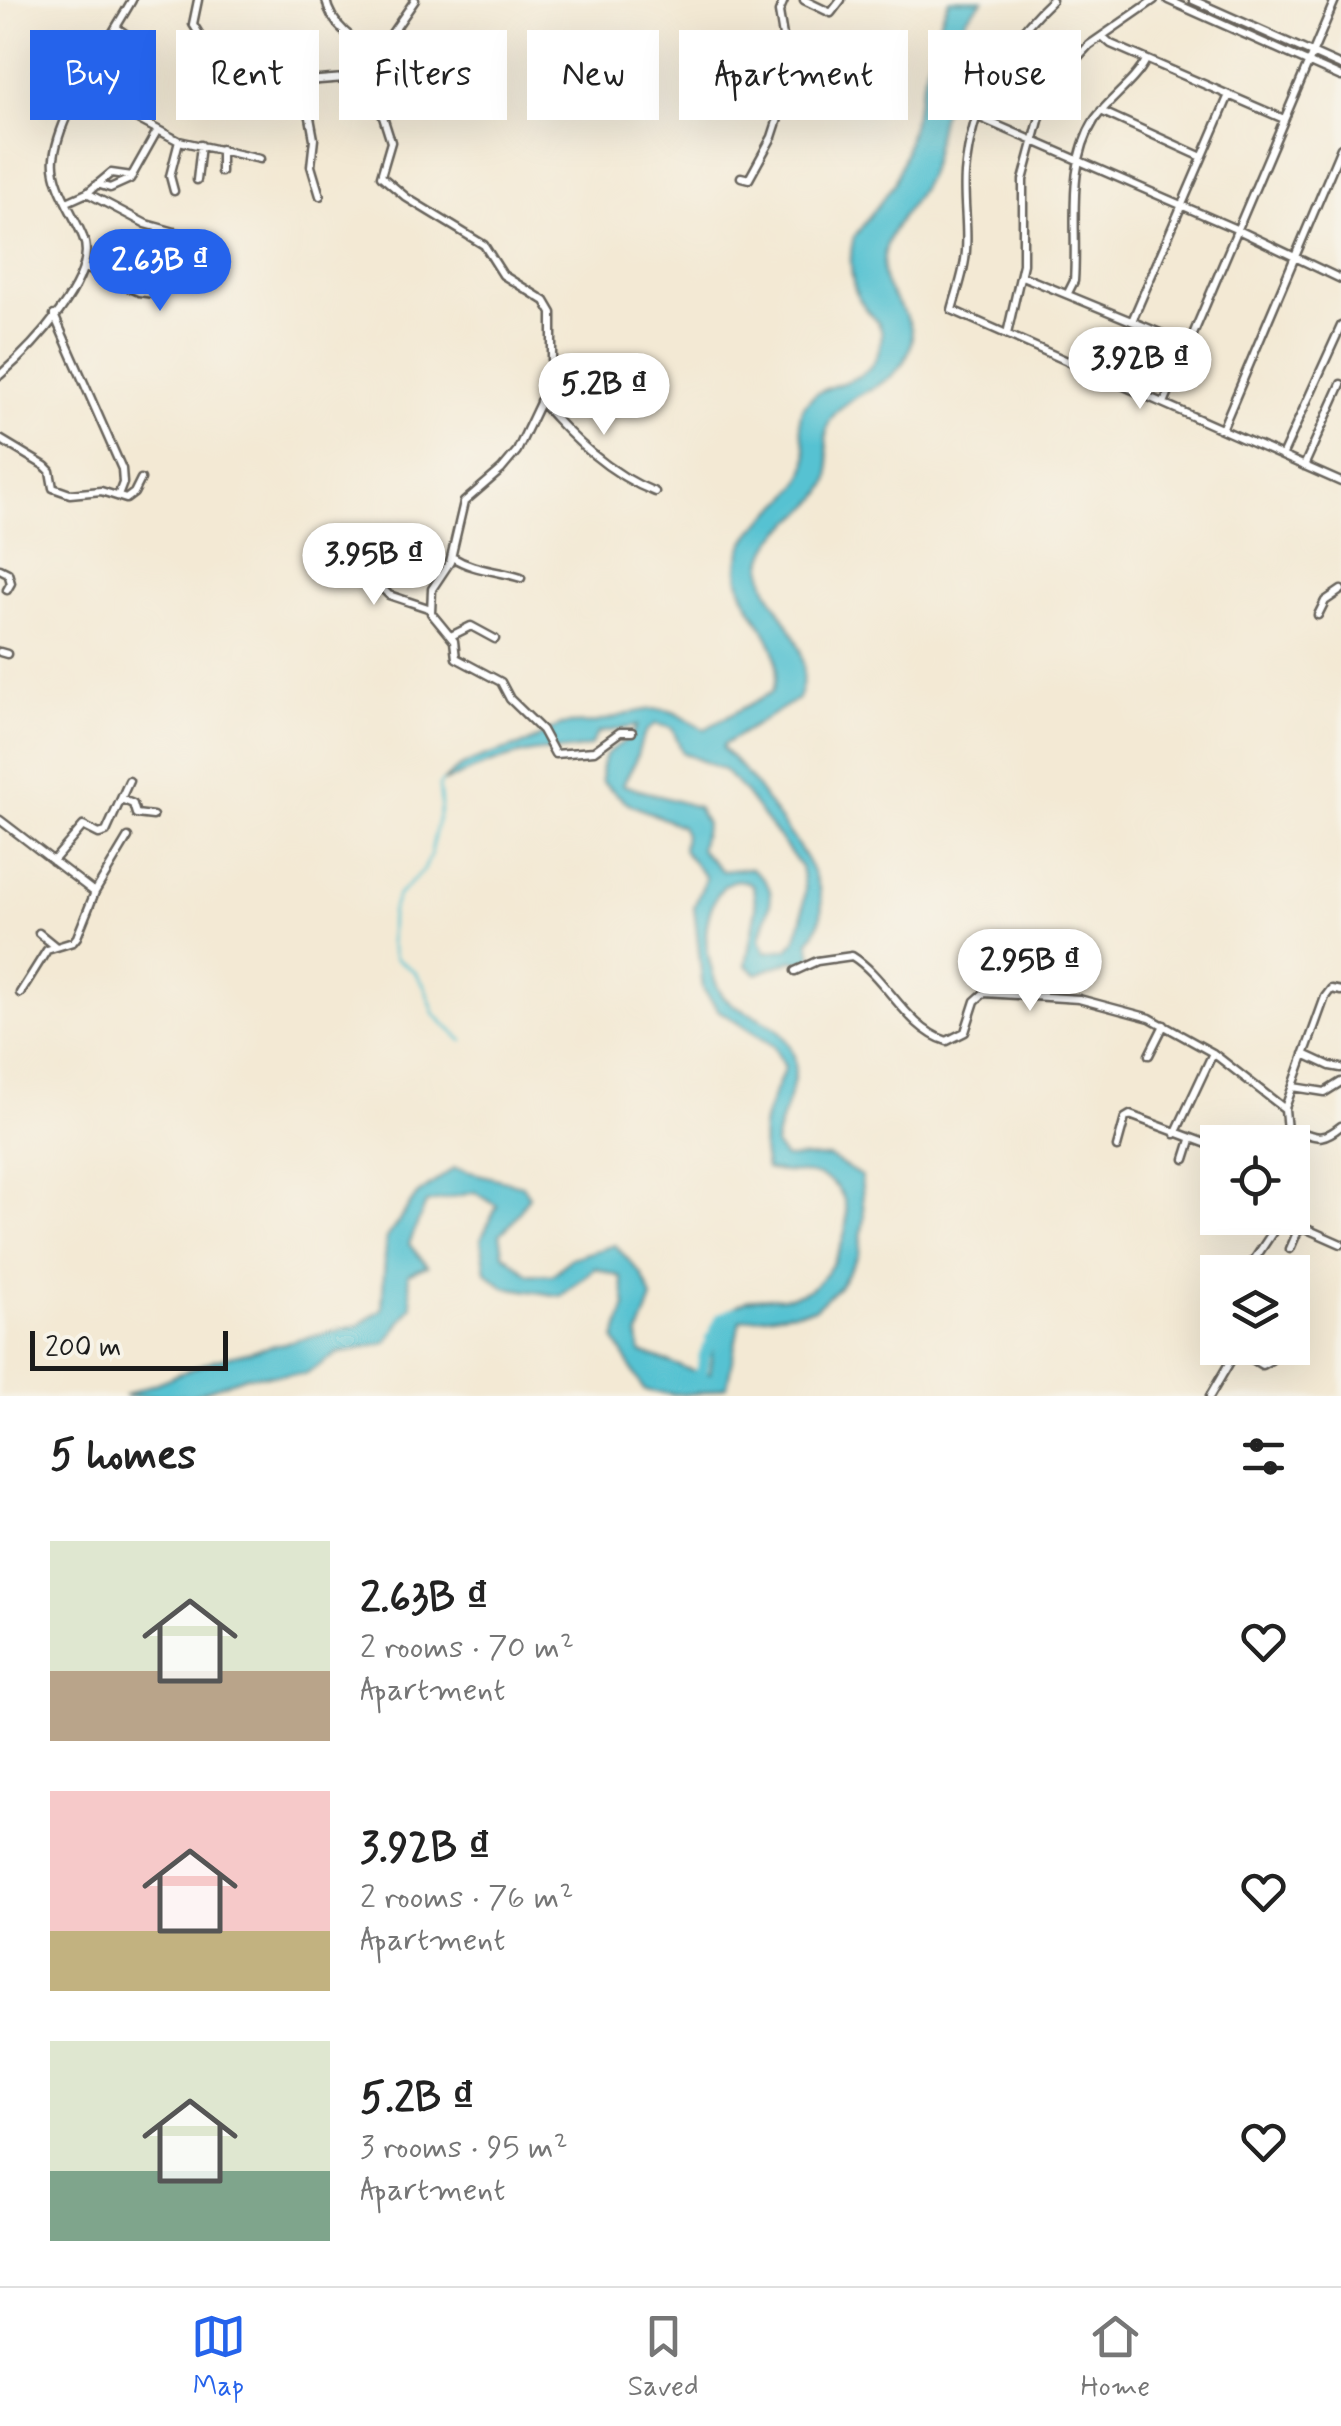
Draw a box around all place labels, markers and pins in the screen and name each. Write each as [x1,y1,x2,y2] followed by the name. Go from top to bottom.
[68,229,252,314] pin: 2.63B ₫
[1048,327,1232,412] pin: 3.92B ₫
[523,353,685,438] pin: 5.2B ₫
[282,523,466,608] pin: 3.95B ₫
[938,929,1122,1014] pin: 2.95B ₫

